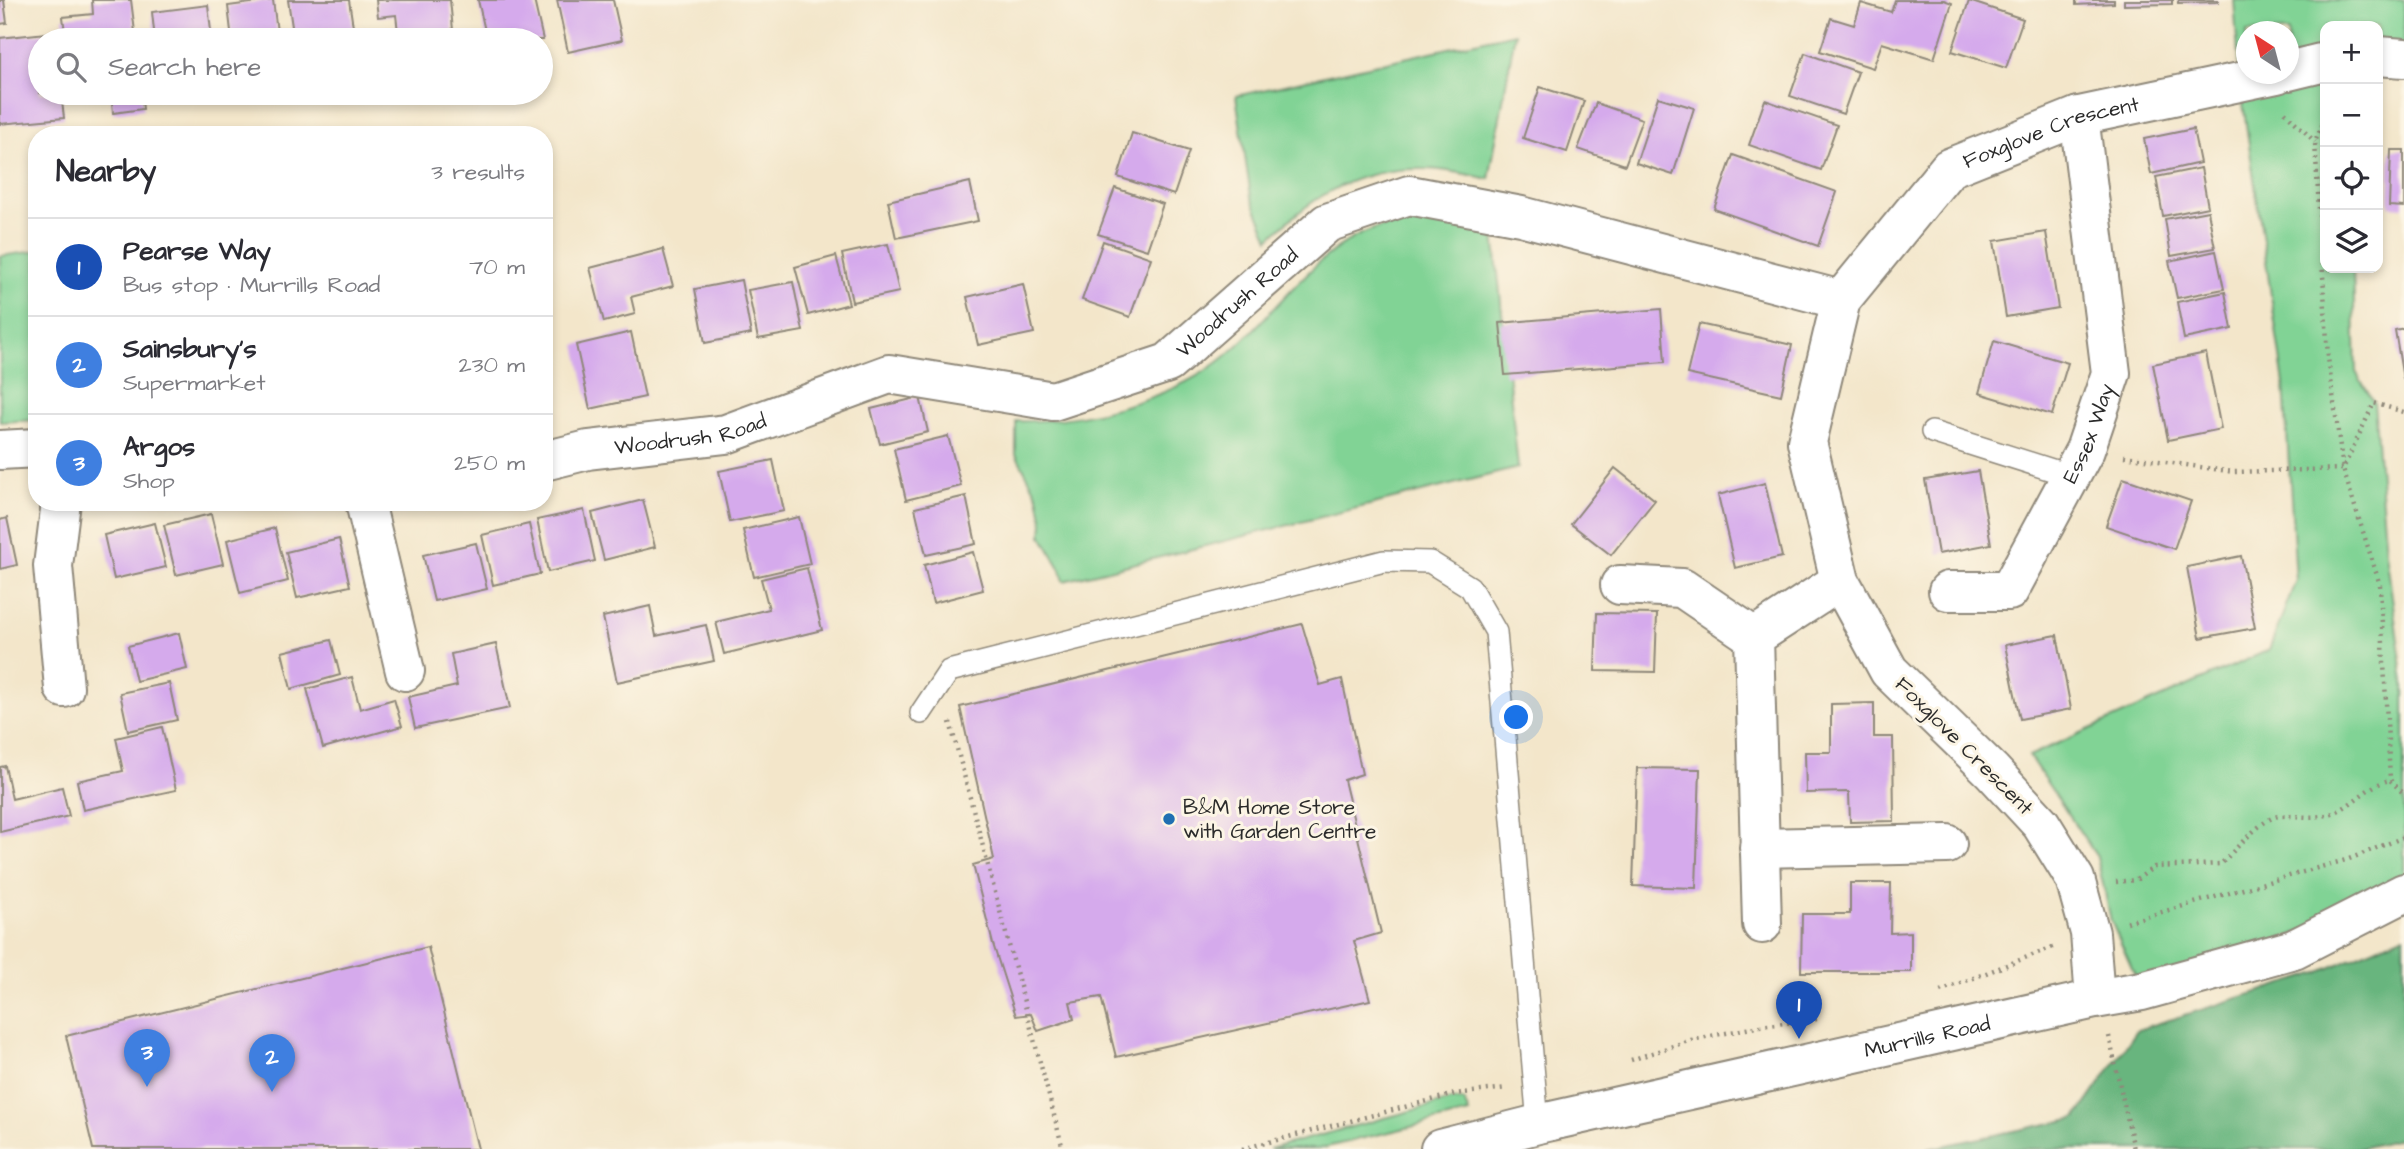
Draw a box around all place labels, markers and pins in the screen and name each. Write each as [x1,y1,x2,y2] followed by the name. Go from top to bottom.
[1183,793,1376,846] place label: B&M Home Store with Garden Centre
[1161,811,1177,827] marker: B&M Home Store with Garden Centre
[1776,981,1822,1039] pin: 1
[124,1029,170,1087] pin: 3
[249,1034,295,1092] pin: 2

